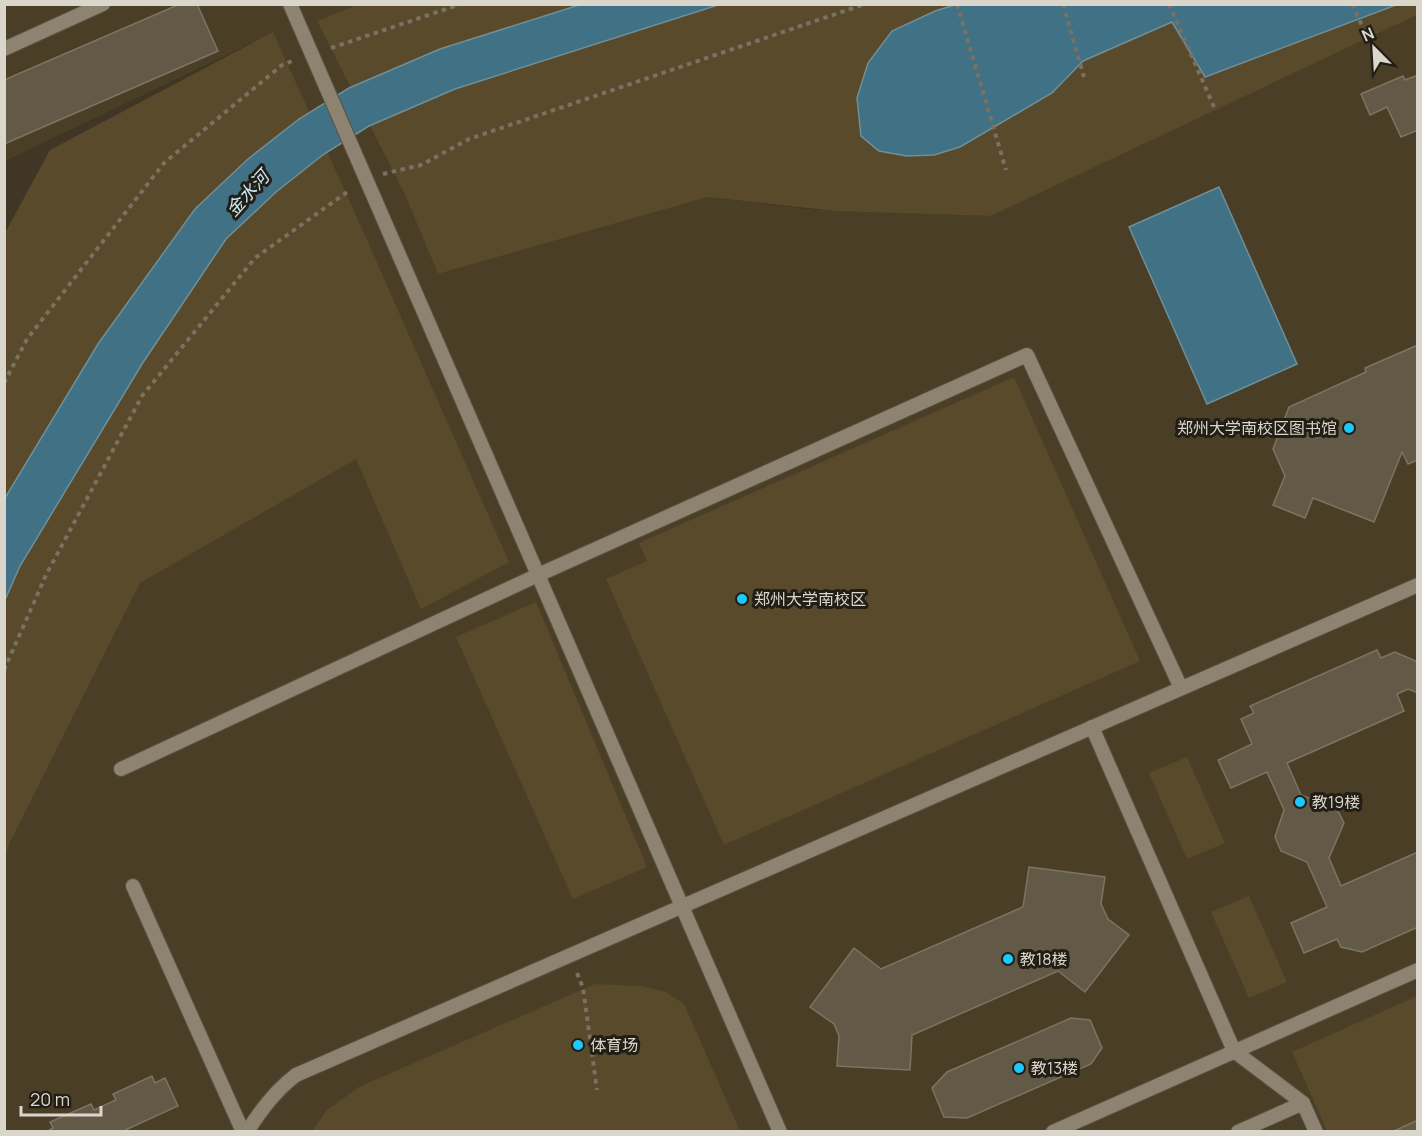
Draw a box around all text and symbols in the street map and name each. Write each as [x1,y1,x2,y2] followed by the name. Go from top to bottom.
[1344,18,1404,78] north arrow
[1358,22,1378,47] text: N
[220,163,276,221] water label: 金水河
[1177,417,1337,439] place label: 郑州大学南校区图书馆
[1342,421,1356,435] marker: 郑州大学南校区图书馆
[754,588,866,610] place label: 郑州大学南校区
[735,592,749,606] marker: 郑州大学南校区
[1312,791,1360,813] place label: 教19楼
[1293,795,1307,809] marker: 教19楼
[1020,948,1068,970] place label: 教18楼
[1001,952,1015,966] marker: 教18楼
[590,1034,638,1056] place label: 体育场
[571,1038,585,1052] marker: 体育场
[1031,1057,1078,1079] place label: 教13楼
[1012,1061,1026,1075] marker: 教13楼
[21,1079,100,1117] scale bar
[30,1087,70,1111] text: 20 m

